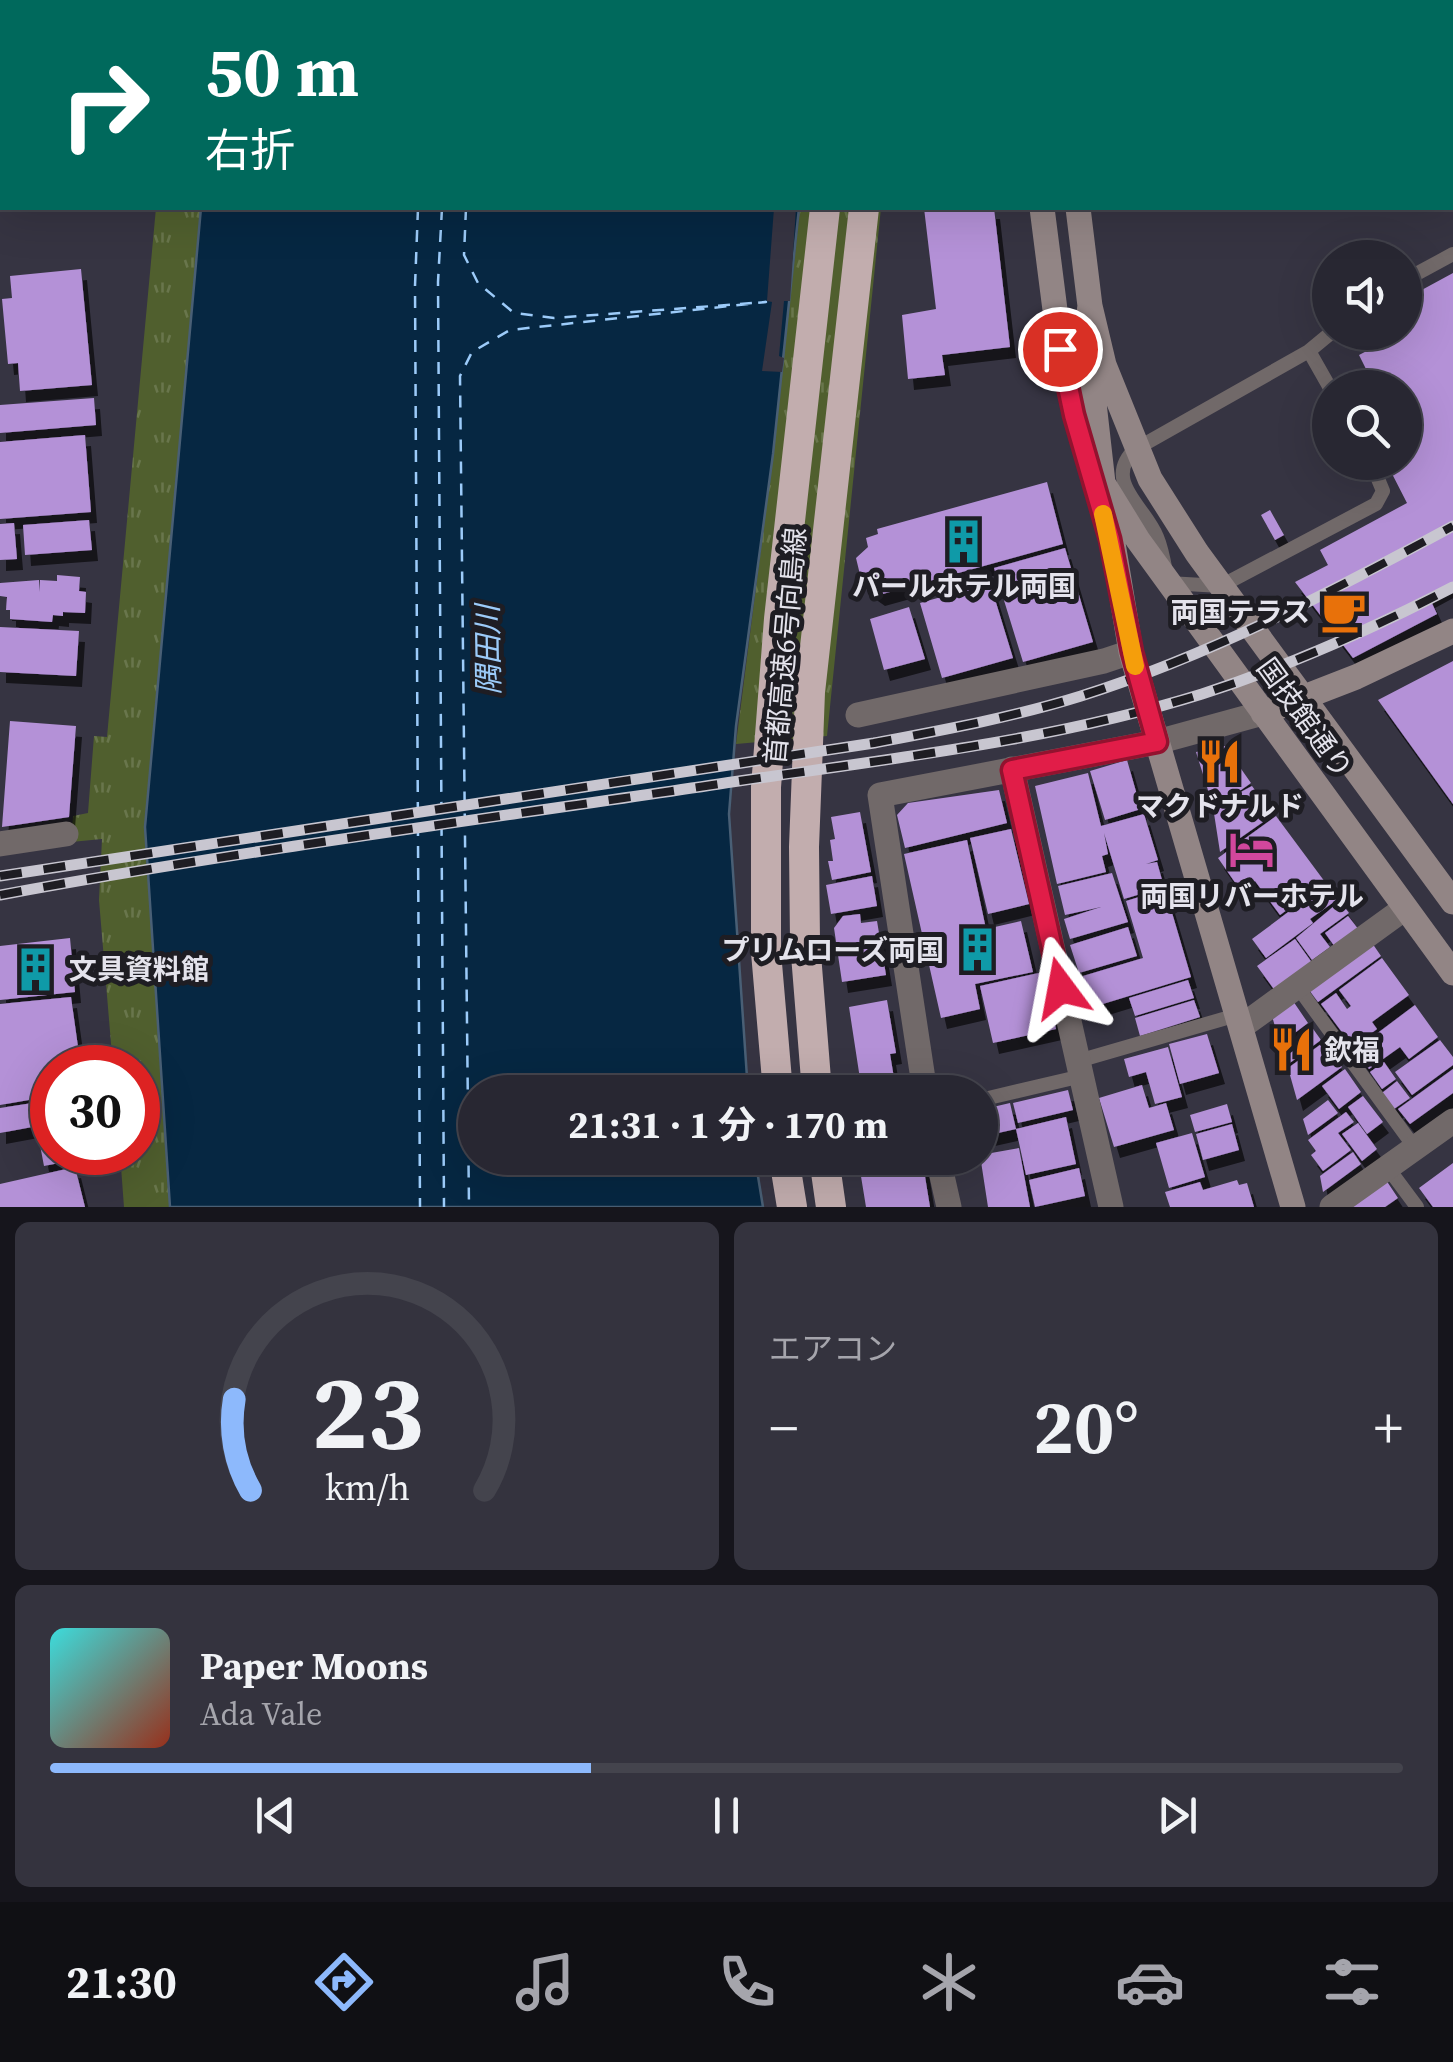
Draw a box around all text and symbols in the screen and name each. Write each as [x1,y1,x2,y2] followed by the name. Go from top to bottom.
[205,23,359,119] text: 50 m
[40,40,170,170] icon: right
[205,119,295,181] text: 右折
[1312,240,1422,480] map controls
[1312,240,1422,350] button: sound
[1018,307,1103,392] pin
[1033,322,1088,377] icon: arrive
[1312,370,1422,480] button: search
[940,517,988,565] building icon: パールホテル両国
[756,526,814,766] street label: 首都高速6号向島線
[852,567,1076,605] place label: パールホテル両国
[1319,588,1367,636] cafe icon: 両国テラス
[1171,593,1310,631] place label: 両国テラス
[467,602,509,695] water label: 隅田川
[1248,650,1362,786] street label: 国技館通り
[1196,737,1244,785] restaurant icon: マクドナルド
[1136,787,1304,825] place label: マクドナルド
[1228,826,1276,874] hotel icon: 両国リバーホテル
[1140,877,1364,915] place label: 両国リバーホテル
[953,926,1001,974] building icon: プリムローズ両国
[721,931,944,969] place label: プリムローズ両国
[1009,936,1113,1040] position arrow
[12,945,60,993] building icon: 文具資料館
[69,950,209,988] place label: 文具資料館
[1267,1026,1315,1074] restaurant icon: 欽福
[1324,1031,1380,1069] place label: 欽福
[30,1045,160,1175] speed limit sign: 30
[568,1099,888,1151] text: 21:31 · 1 分 · 170 m
[769,1327,897,1371] text: エアコン
[311,1340,423,1483] text: 23
[1033,1375,1139,1478] text: 20°
[769,1390,798,1465] text: −
[1374,1390,1403,1465] text: +
[324,1463,410,1512] text: km/h
[200,1640,428,1692] text: Paper Moons
[200,1692,322,1736] text: Ada Vale
[248,1788,303,1843] icon: previous
[699,1788,754,1843] icon: pause
[1150,1788,1205,1843] icon: next
[309,1947,379,2017] icon: directions
[510,1947,580,2017] icon: music
[712,1947,782,2017] icon: phone
[914,1947,984,2017] icon: climate
[1115,1947,1185,2017] icon: car
[1317,1947,1387,2017] icon: filters
[66,1951,177,2013] text: 21:30

